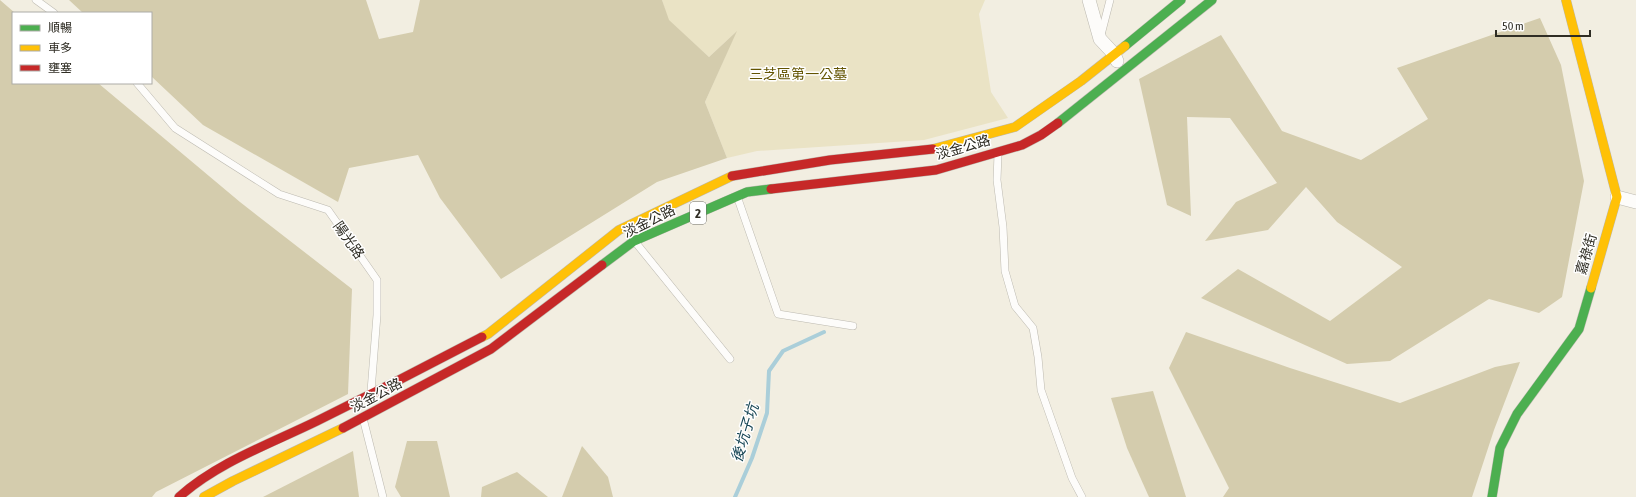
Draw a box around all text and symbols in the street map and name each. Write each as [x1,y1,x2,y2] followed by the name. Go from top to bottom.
[12,12,152,84] legend
[1496,12,1590,38] scale bar
[1502,19,1524,33] text: 50 m
[48,21,72,35] text: 順暢
[48,41,72,55] text: 車多
[48,61,72,75] text: 壅塞
[749,66,847,82] park label: 三芝區第一公墓
[934,132,992,162] street label: 淡金公路
[620,202,678,240] street label: 淡金公路
[690,202,706,224] road number: 2
[330,218,368,262] street label: 陽光路
[1573,232,1599,276] street label: 嘉祿街
[348,375,404,415] street label: 淡金公路
[728,400,762,464] water label: 後坑子坑

